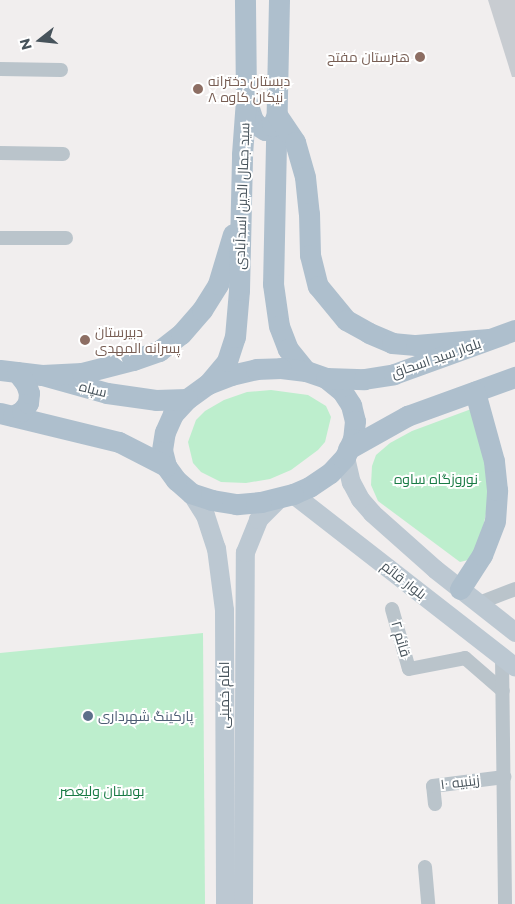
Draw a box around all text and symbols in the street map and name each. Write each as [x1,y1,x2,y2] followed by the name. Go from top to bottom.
[15,15,65,65] north arrow
[15,36,36,52] text: N
[327,49,410,65] place label: هنرستان مفتح
[414,51,426,63] marker: هنرستان مفتح
[208,73,290,105] place label: دبستان دخترانه نیکان کاوه ۸
[192,83,204,95] marker: دبستان دخترانه نیکان کاوه ۸
[231,122,253,270] street label: سید جمال الدین اسدآبادی
[95,324,180,357] place label: دبیرستان پسرانه المهدی
[79,334,91,346] marker: دبیرستان پسرانه المهدی
[389,335,483,381] street label: بلوار سید اسحاق
[77,377,109,401] street label: سپاه
[394,471,478,487] park label: نوروزگاه ساوه
[378,557,430,603] street label: بلوار قائم
[388,619,414,659] street label: قائم ۲
[216,661,232,729] street label: امام خمینی
[98,708,193,724] place label: پارکینگ شهرداری
[82,710,94,722] marker: پارکینگ شهرداری
[439,771,481,793] street label: زینبیه ۱۰
[60,783,144,799] park label: بوستان ولیعصر

